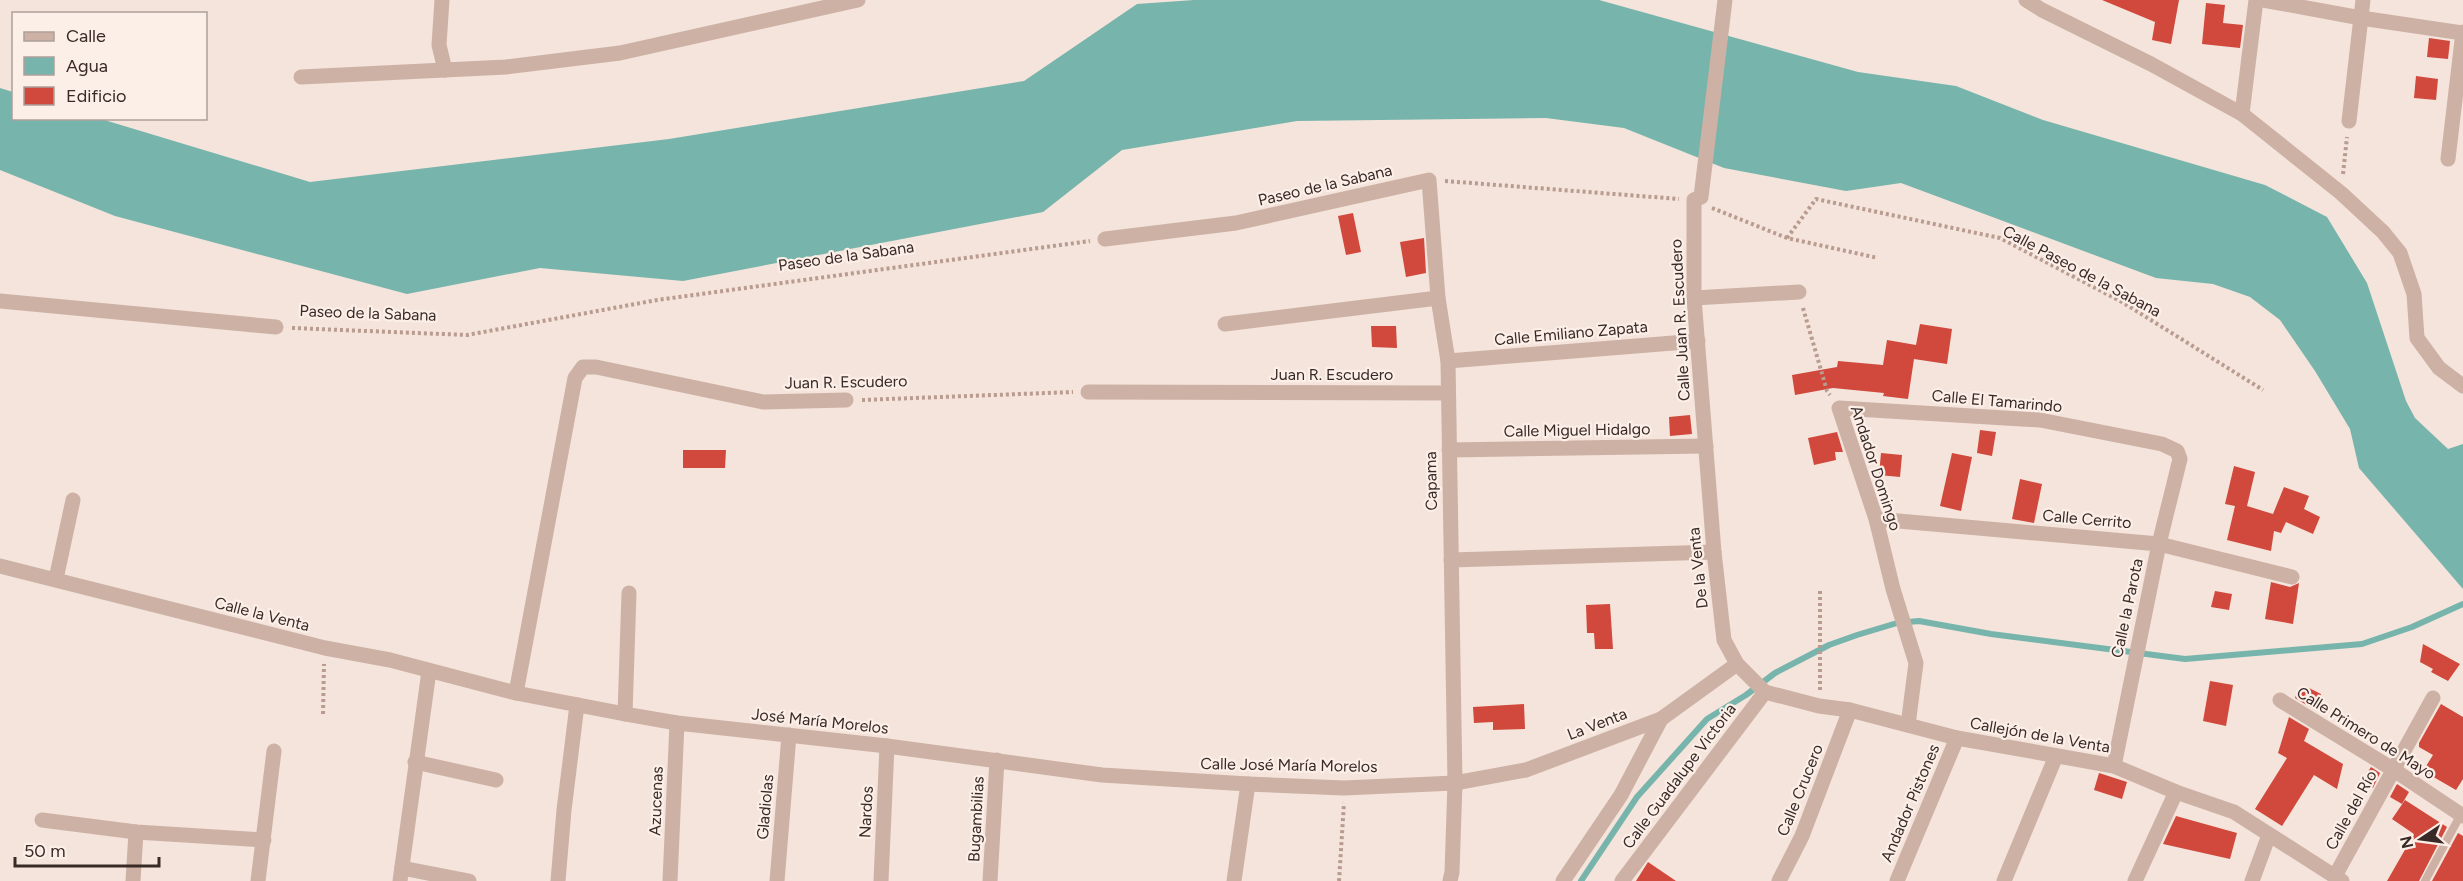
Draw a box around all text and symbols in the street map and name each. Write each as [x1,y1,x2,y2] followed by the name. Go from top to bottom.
[12,12,207,120] legend
[66,25,106,47] text: Calle
[66,55,108,77] text: Agua
[66,85,127,107] text: Edificio
[1256,160,1394,210] street label: Paseo de la Sabana
[2000,221,2164,321] street label: Calle Paseo de la Sabana
[777,237,915,275] street label: Paseo de la Sabana
[1666,238,1694,402] street label: Calle Juan R. Escudero
[299,301,437,325] street label: Paseo de la Sabana
[1493,317,1649,349] street label: Calle Emiliano Zapata
[1271,365,1393,384] street label: Juan R. Escudero
[784,371,908,393] street label: Juan R. Escudero
[1931,386,2063,416] street label: Calle El Tamarindo
[1847,403,1905,533] street label: Andador Domingo
[1504,419,1650,441] street label: Calle Miguel Hidalgo
[1421,451,1441,511] street label: Capama
[2042,506,2132,532] street label: Calle Cerrito
[1684,526,1712,610] street label: De la Venta
[2107,557,2147,659] street label: Calle la Parota
[212,593,312,635] street label: Calle la Venta
[2293,683,2439,783] street label: Calle Primero de Mayo
[1618,700,1740,852] street label: Calle Guadalupe Victoria
[750,704,890,738] street label: José María Morelos
[1564,704,1630,744] street label: La Venta
[1968,713,2112,757] street label: Callejón de la Venta
[1773,741,1827,839] street label: Calle Crucero
[1877,741,1943,865] street label: Andador Pistones
[1200,754,1378,776] street label: Calle José María Morelos
[645,766,667,836] street label: Azucenas
[2321,767,2381,853] street label: Calle del Río
[753,774,777,840] street label: Gladiolas
[964,776,988,862] street label: Bugambilias
[855,785,877,839] street label: Nardos
[2391,809,2451,869] north arrow
[15,830,159,868] scale bar
[2396,834,2418,850] text: N
[24,840,66,862] text: 50 m

